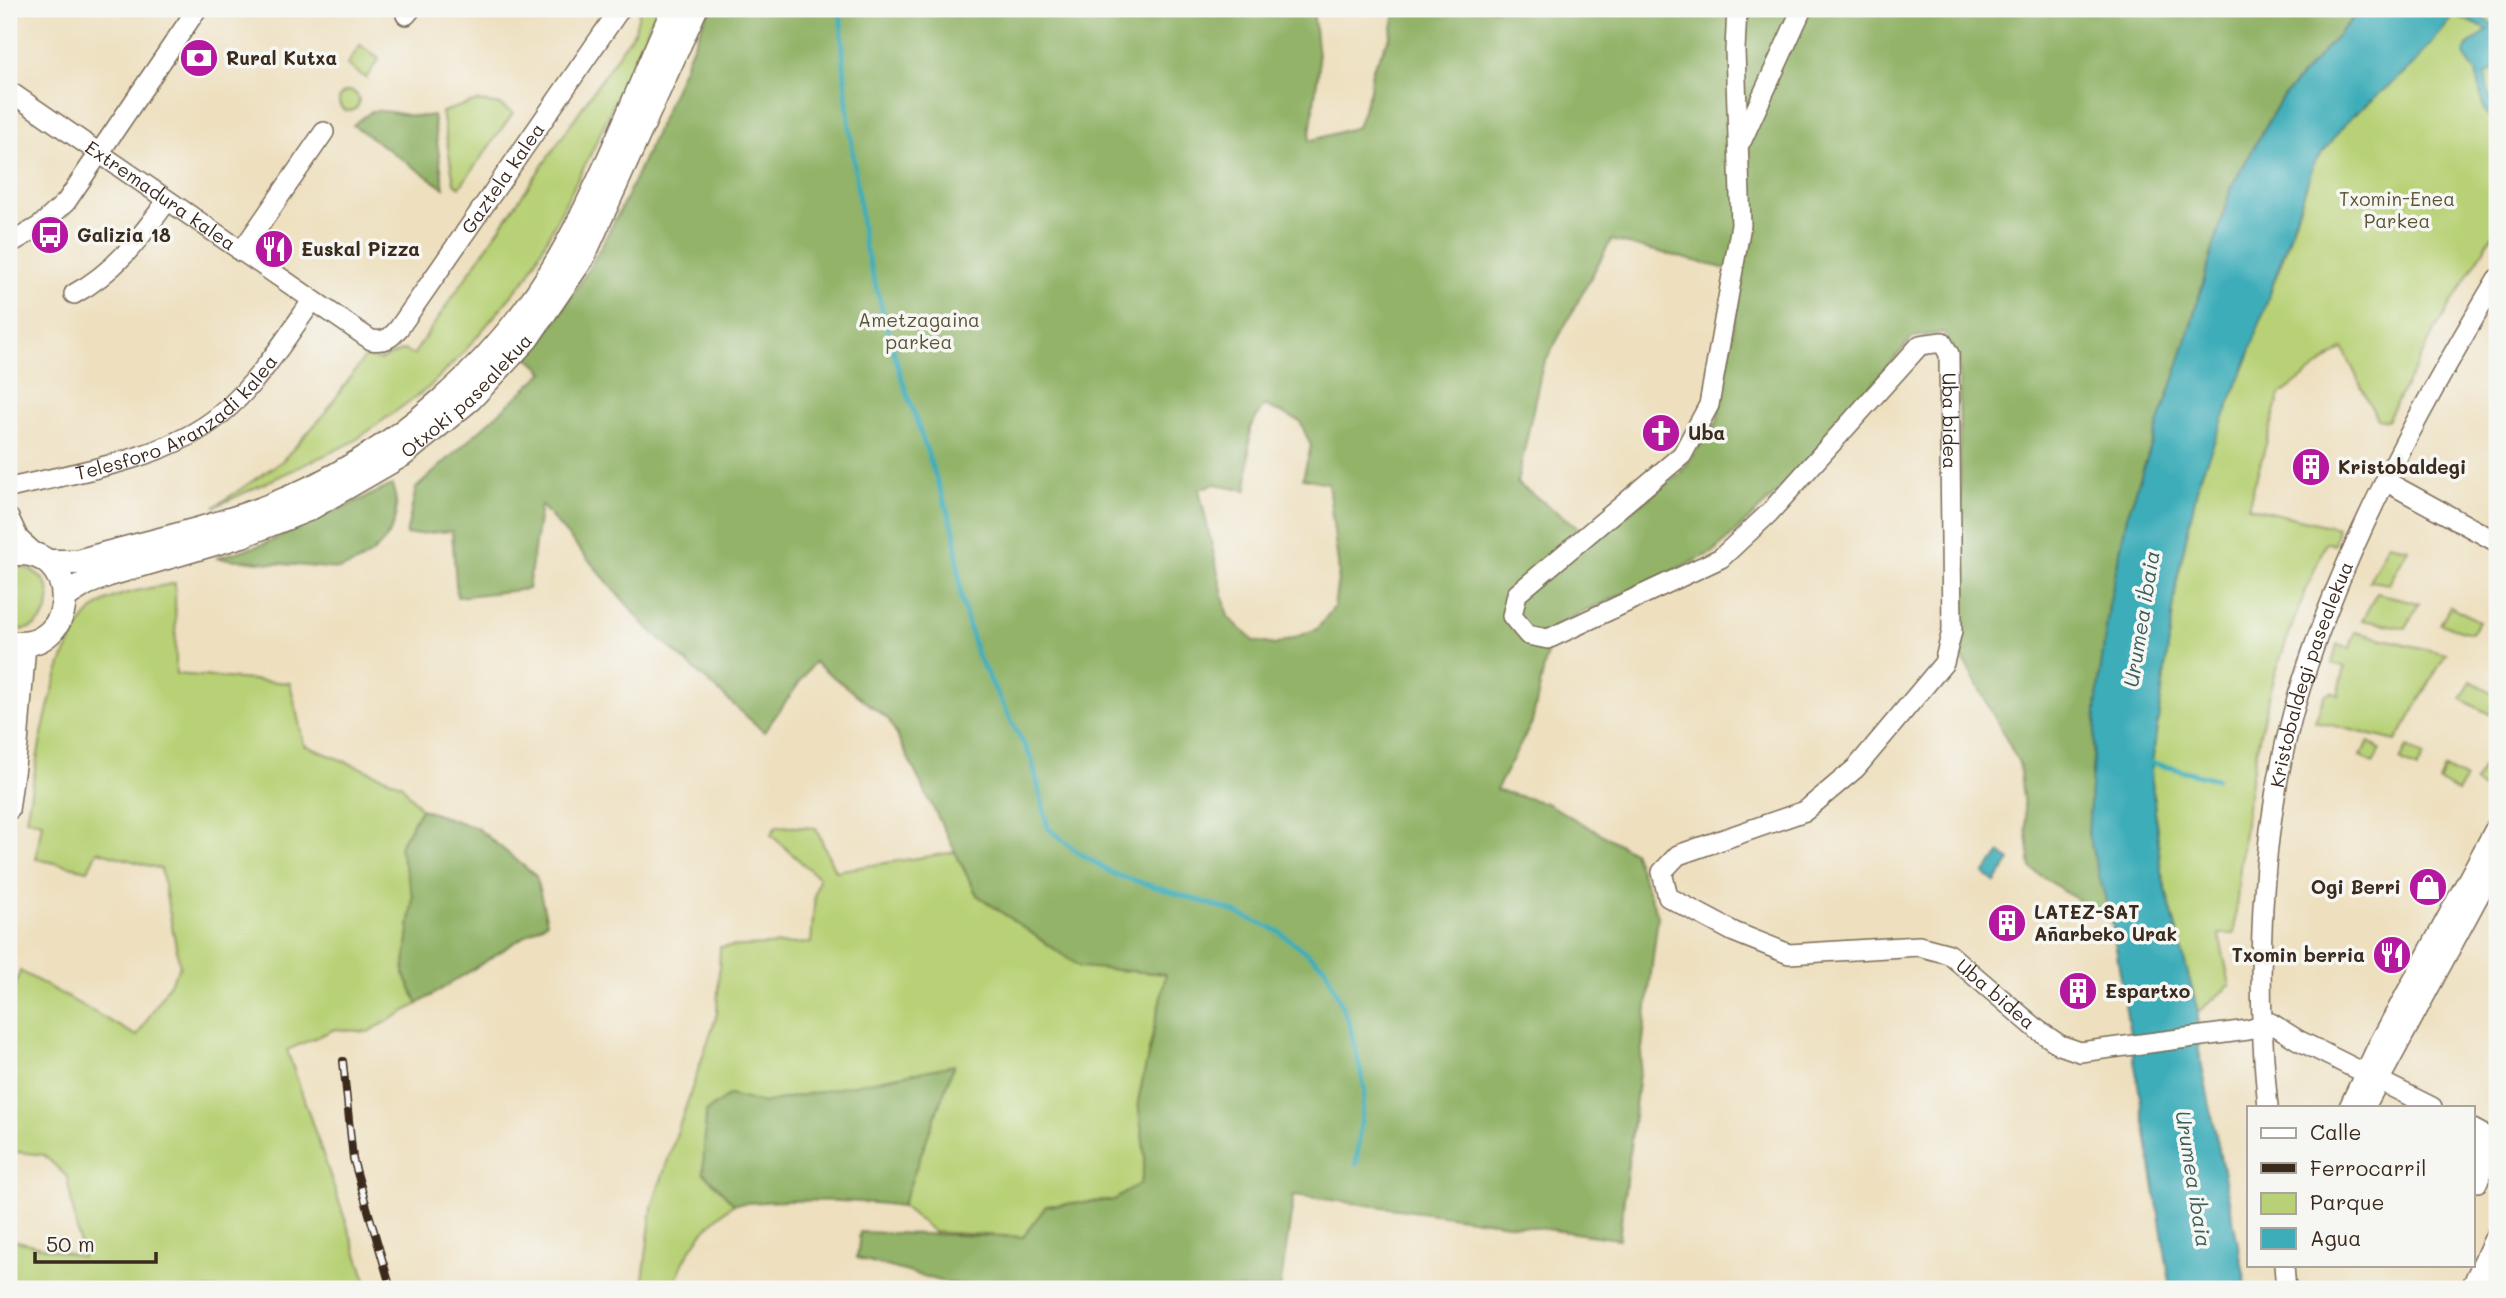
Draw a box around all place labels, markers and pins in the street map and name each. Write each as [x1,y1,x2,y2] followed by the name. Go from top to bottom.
[178,37,220,79] bank icon: Rural Kutxa
[226,45,337,70] place label: Rural Kutxa
[29,214,71,256] bus stop icon: Galizia 18
[77,222,171,247] place label: Galizia 18
[253,228,295,270] restaurant icon: Euskal Pizza
[301,236,420,261] place label: Euskal Pizza
[1640,412,1682,454] church icon: Uba
[1688,420,1725,445] place label: Uba
[2290,446,2332,488] building icon: Kristobaldegi
[2338,454,2466,479] place label: Kristobaldegi
[2407,866,2449,908] shop icon: Ogi Berri
[2311,874,2401,899] place label: Ogi Berri
[2034,899,2177,946] place label: LATEZ-SAT Añarbeko Urak
[1986,902,2028,944] building icon: LATEZ-SAT Añarbeko Urak
[2371,934,2413,976] restaurant icon: Txomin berria
[2232,942,2365,967] place label: Txomin berria
[2057,970,2099,1012] building icon: Espartxo
[2105,978,2190,1003] place label: Espartxo

